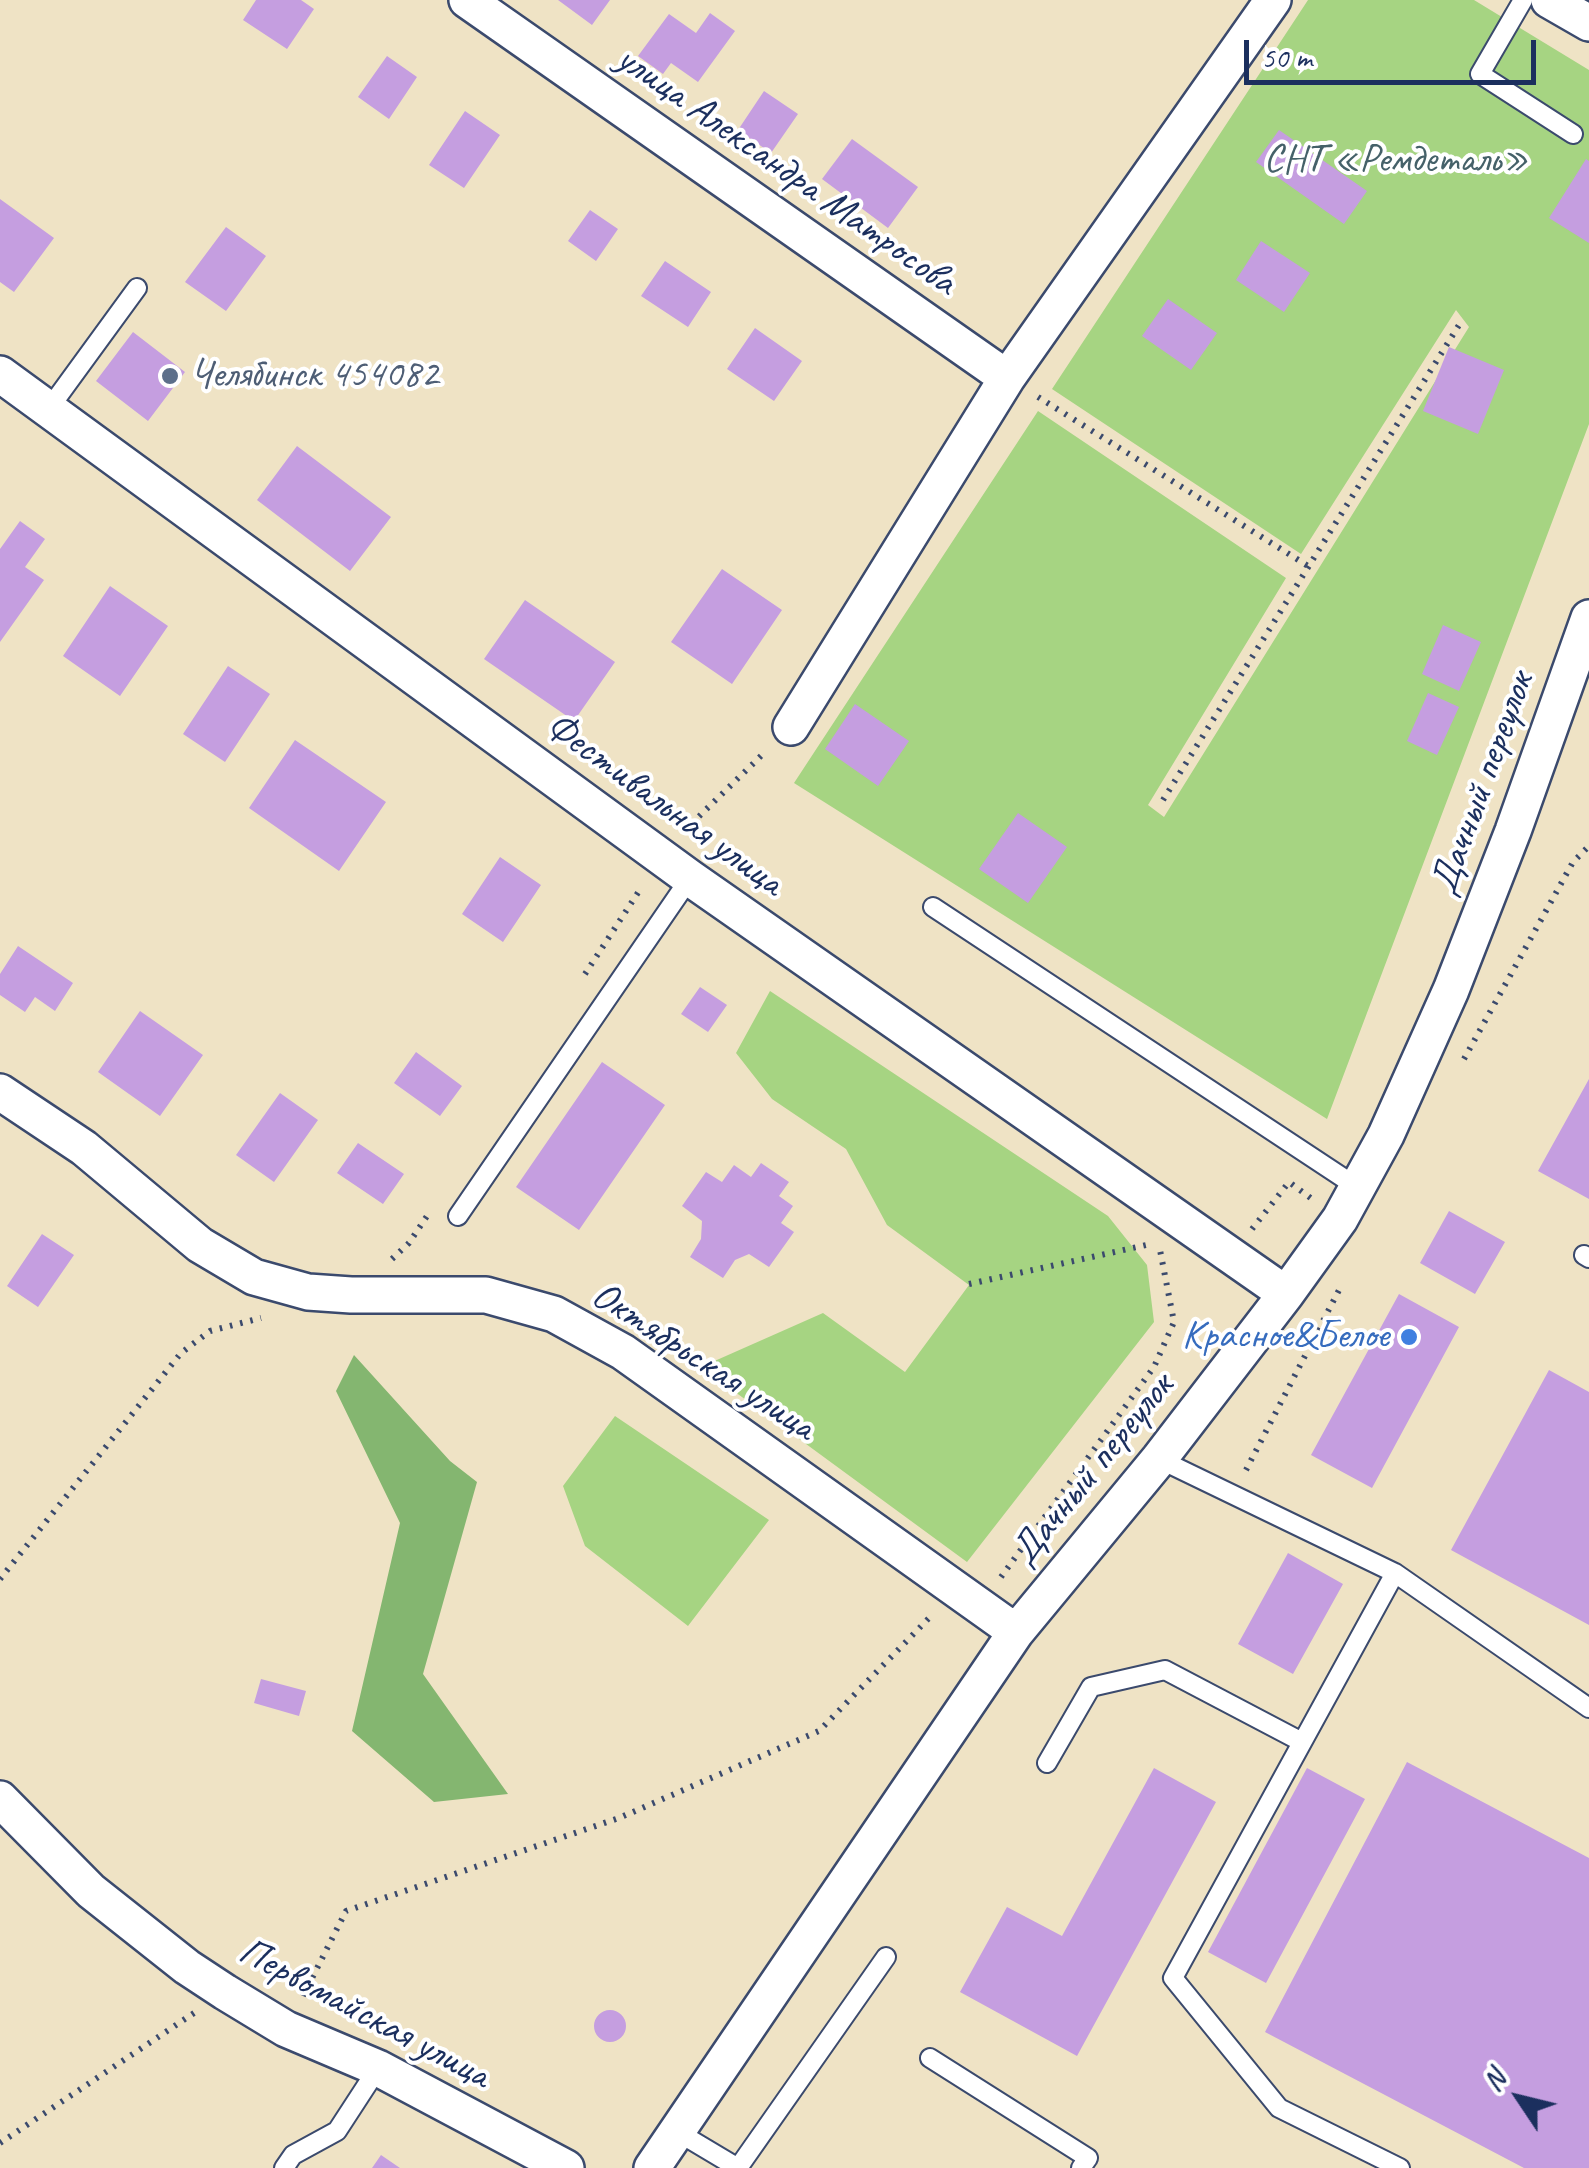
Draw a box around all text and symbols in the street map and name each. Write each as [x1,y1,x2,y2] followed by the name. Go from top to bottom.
[1249,20,1542,82] scale bar
[607,35,965,307] street label: улица Александра Матросова
[1261,38,1312,76] text: 50 m
[1264,137,1528,185] park label: СНТ «Ремдеталь»
[190,352,438,400] place label: Челябинск 454082
[159,365,181,387] marker: Челябинск 454082
[1421,666,1545,902] street label: Дачный переулок
[536,703,792,907] street label: Фестивальная улица
[582,1272,824,1452] street label: Октябрьская улица
[1182,1313,1389,1361] place label: Красное&Белое
[1398,1326,1420,1348] marker: Красное&Белое
[1001,1364,1185,1576] street label: Дачный переулок
[230,1928,498,2100] street label: Первомайская улица
[1469,2048,1569,2148] north arrow
[1475,2063,1513,2098] text: N

